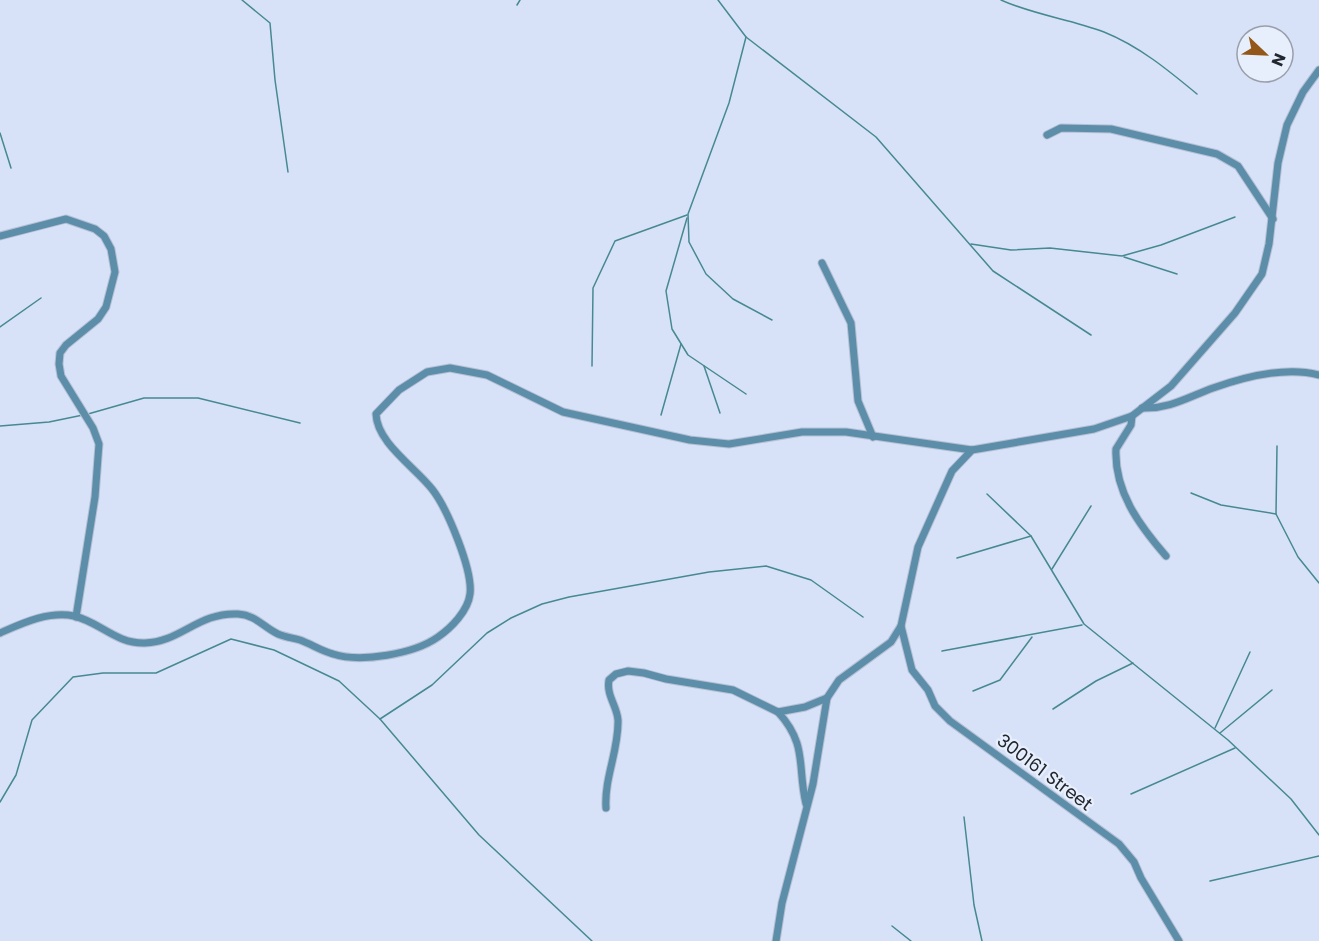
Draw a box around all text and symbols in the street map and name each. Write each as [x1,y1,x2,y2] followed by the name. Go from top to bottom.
[1235,24,1295,84] north arrow
[1265,50,1291,70] text: N
[992,728,1098,816] street label: 300161 Street

